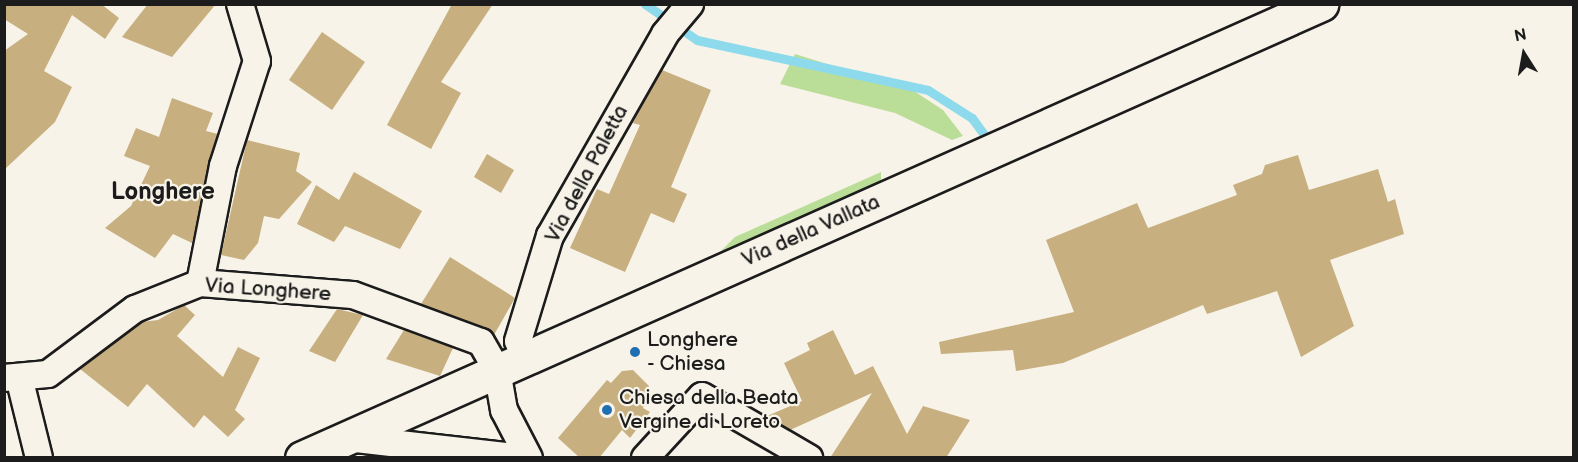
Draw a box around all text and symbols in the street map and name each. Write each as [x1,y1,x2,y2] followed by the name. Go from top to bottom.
[1494,24,1554,84] north arrow
[1513,25,1528,46] text: N
[540,101,634,247] street label: Via della Paletta
[111,178,215,206] district label: Longhere
[738,189,884,273] street label: Via della Vallata
[204,273,332,307] street label: Via Longhere
[647,327,738,377] place label: Longhere - Chiesa
[628,345,642,359] marker: Longhere - Chiesa
[619,385,799,435] place label: Chiesa della Beata Vergine di Loreto
[600,403,614,417] marker: Chiesa della Beata Vergine di Loreto

